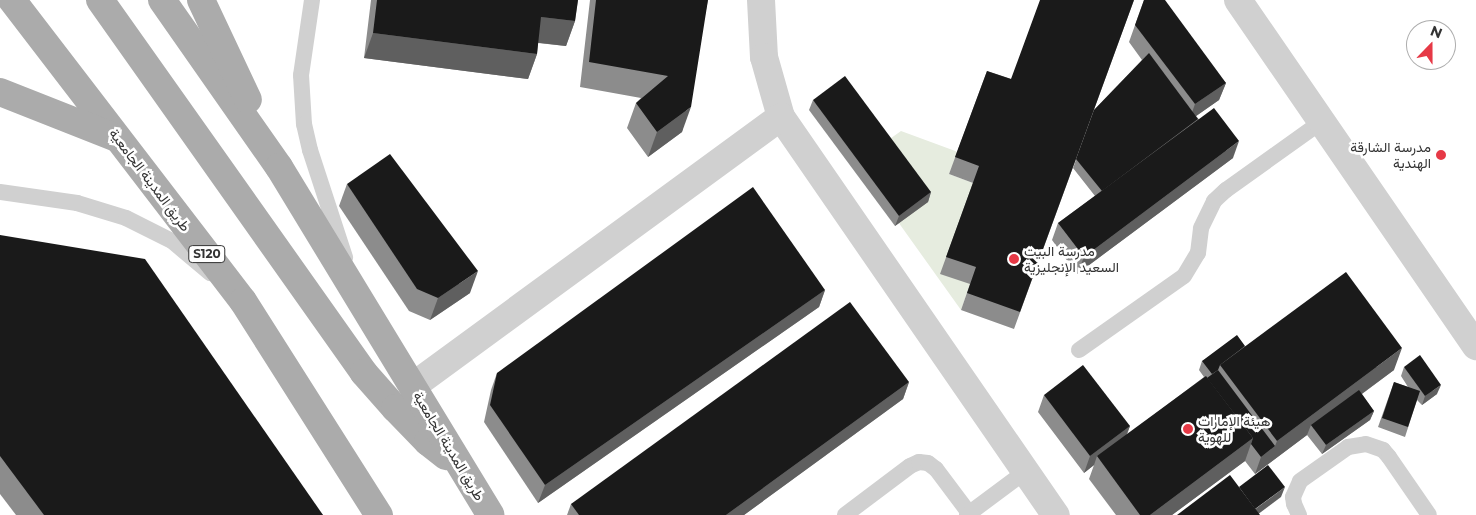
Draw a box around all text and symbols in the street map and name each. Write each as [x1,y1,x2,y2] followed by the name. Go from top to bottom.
[1406,20,1456,70] north arrow
[1428,22,1445,42] text: N
[106,125,194,235] street label: طريق المدينة الجامعية
[1350,139,1431,172] place label: مدرسة الشارقة الهندية
[1435,149,1447,161] marker: مدرسة الشارقة الهندية
[1024,243,1119,276] place label: مدرسة البيت السعيد الإنجليزية
[188,244,226,264] road number: S120
[1008,253,1020,265] marker: مدرسة البيت السعيد الإنجليزية
[410,388,488,504] street label: طريق المدينة الجامعية
[1198,413,1270,446] place label: هيئة الإمارات للهوية
[1182,423,1194,435] marker: هيئة الإمارات للهوية

